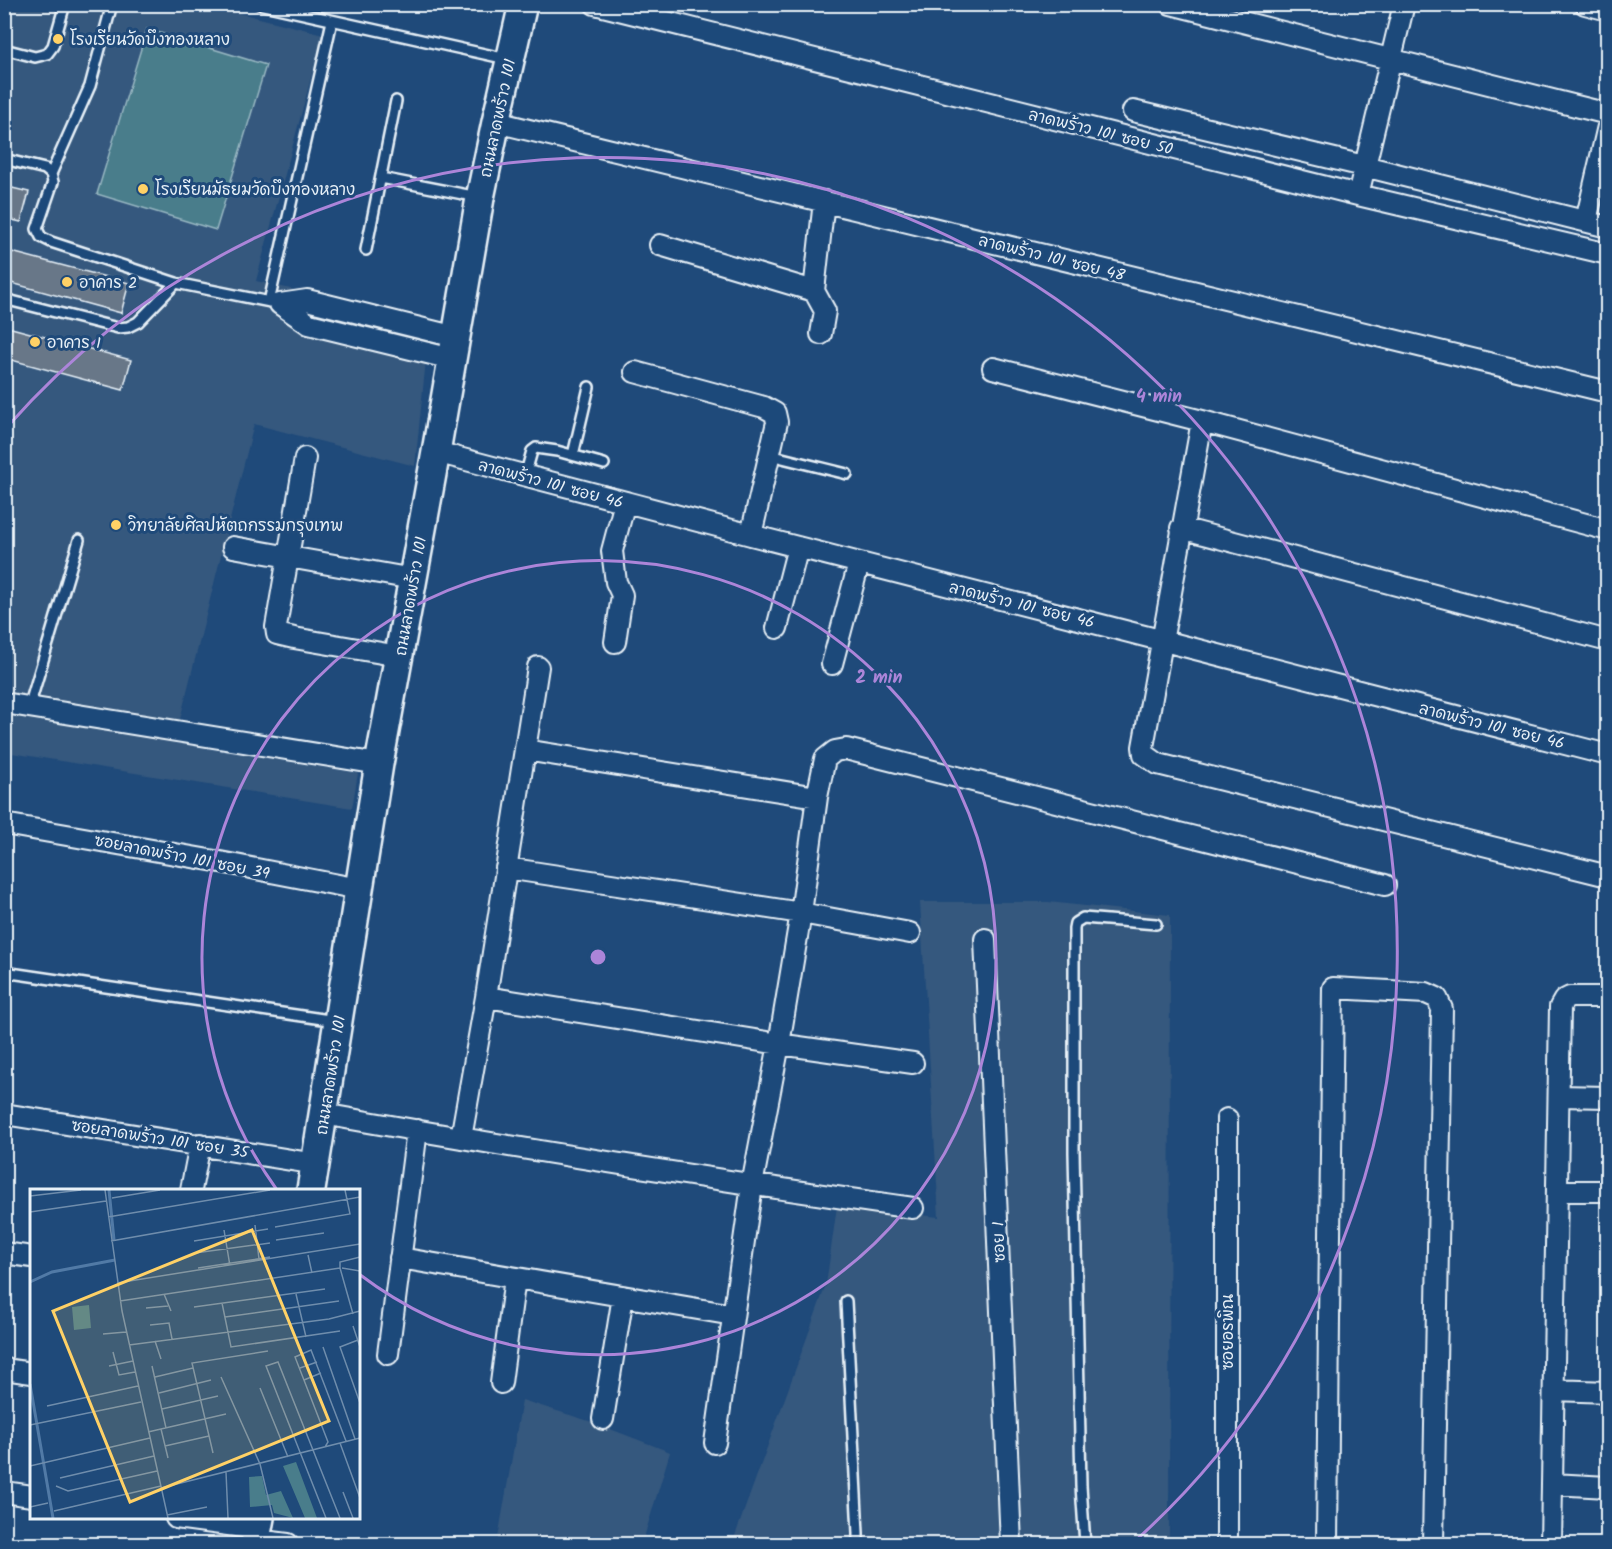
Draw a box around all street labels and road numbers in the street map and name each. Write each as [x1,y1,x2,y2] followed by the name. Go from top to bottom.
[474,57,523,180] street label: ถนนลาดพร้าว 101
[1026,102,1175,162] street label: ลาดพร้าว 101 ซอย 50
[976,228,1128,289] street label: ลาดพร้าว 101 ซอย 48
[475,453,626,516] street label: ลาดพร้าว 101 ซอย 46
[389,535,434,658] street label: ถนนลาดพร้าว 101
[946,575,1097,636] street label: ลาดพร้าว 101 ซอย 46
[1416,696,1567,757] street label: ลาดพร้าว 101 ซอย 46
[92,828,272,887] street label: ซอยลาดพร้าว 101 ซอย 39
[310,1014,353,1137] street label: ถนนลาดพร้าว 101
[69,1113,251,1166] street label: ซอยลาดพร้าว 101 ซอย 35
[986,1221,1013,1263] street label: ซอย 1
[1216,1294,1241,1370] street label: ซอยอรพิณ

